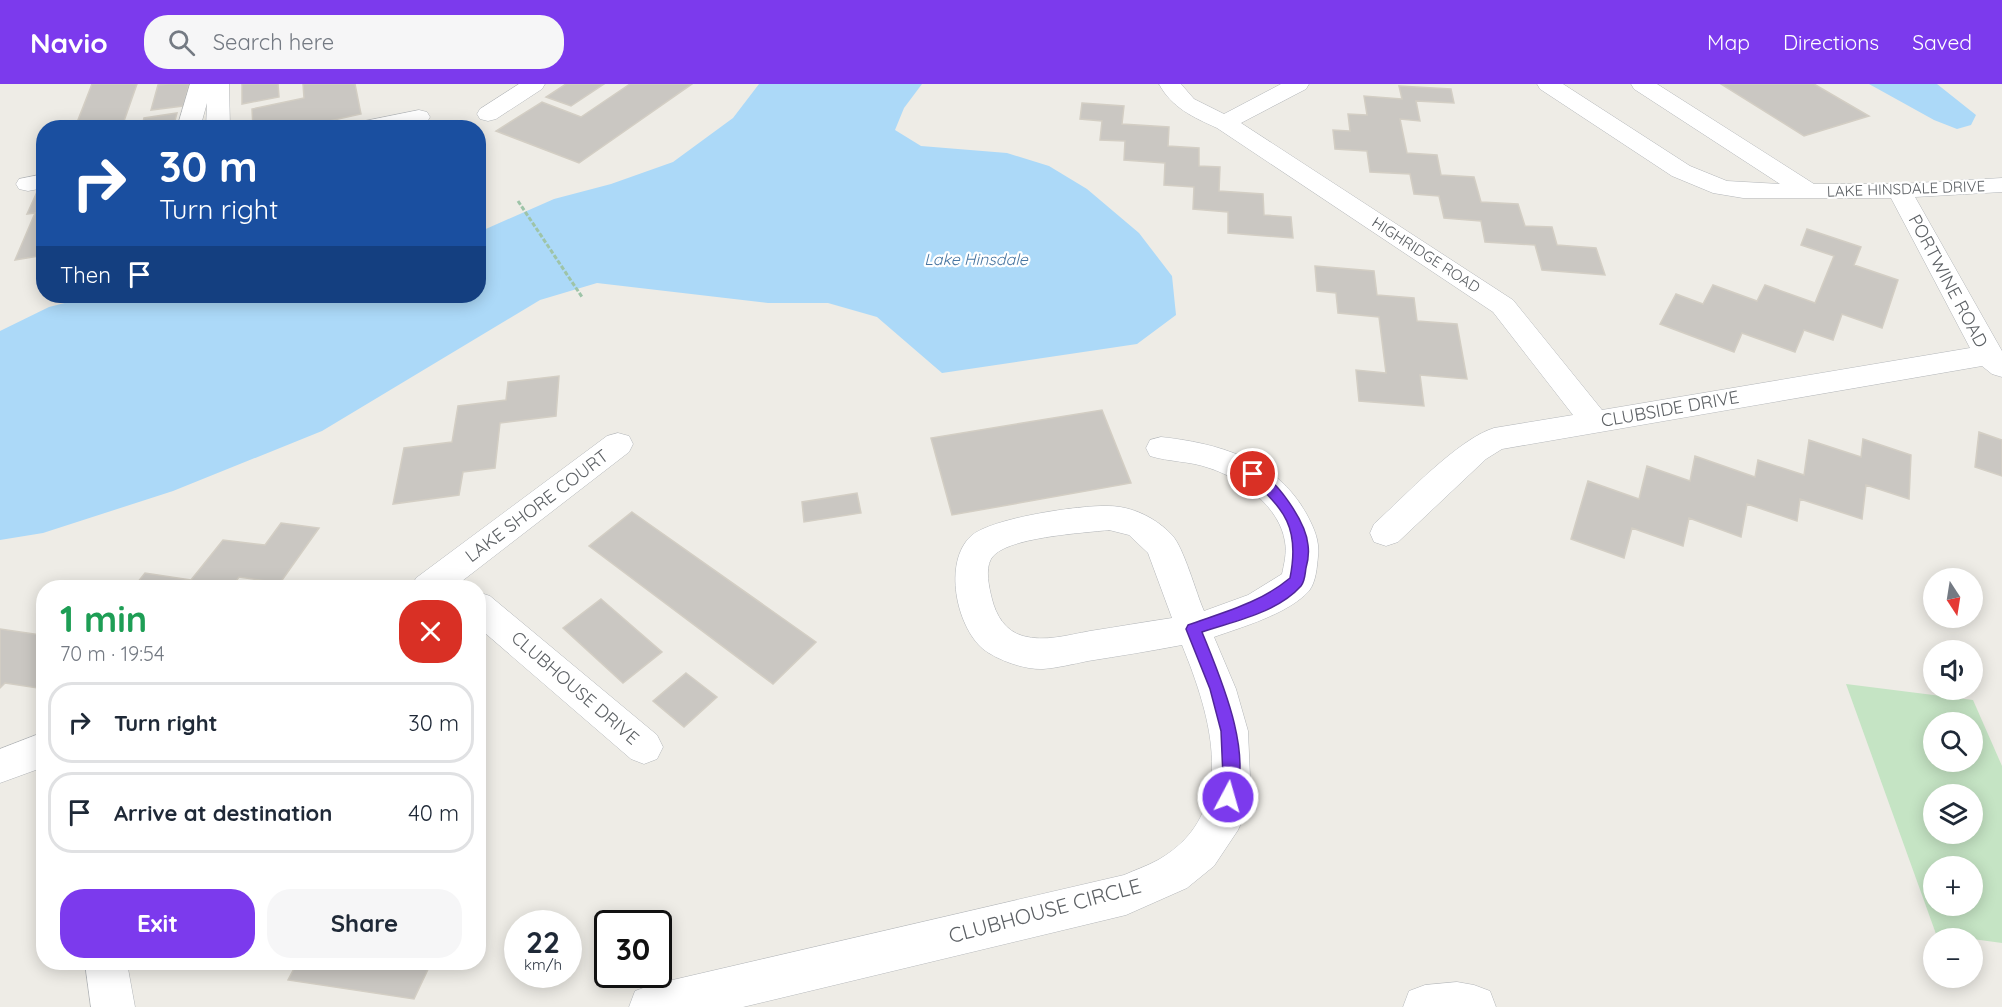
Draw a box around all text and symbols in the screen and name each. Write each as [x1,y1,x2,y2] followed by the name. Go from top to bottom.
[144,15,564,69] search box
[30,25,108,60] text: Navio
[165,26,198,59] icon: search
[213,28,334,56] text: Search here
[1707,29,1750,55] text: Map
[1783,29,1879,55] text: Directions
[1912,29,1972,55] text: Saved
[159,140,258,193] text: 30 m
[60,144,138,222] icon: right
[1826,176,1985,201] street label: LAKE HINSDALE DRIVE
[159,192,278,226] text: Turn right
[1904,210,1993,351] street label: PORTWINE ROAD
[1369,213,1484,297] street label: HIGHRIDGE ROAD
[924,249,1029,269] water label: Lake Hinsdale
[123,258,156,291] icon: arrive
[60,261,111,289] text: Then
[1599,385,1741,432] street label: CLUBSIDE DRIVE
[460,444,613,567] street label: LAKE SHORE COURT
[1227,448,1278,499] pin
[1236,457,1269,490] icon: arrive
[1923,568,1983,628] north arrow
[1923,568,1983,988] map controls
[60,596,147,641] text: 1 min
[399,600,462,663] button: close
[507,626,644,749] street label: CLUBHOUSE DRIVE
[1923,640,1983,700] button: sound
[60,641,164,666] text: 70 m · 19:54
[63,706,96,739] icon: right
[114,709,218,737] text: Turn right
[408,709,459,737] text: 30 m
[1923,712,1983,772] button: search
[1196,765,1260,829] position arrow
[1923,784,1983,844] button: layers
[63,796,96,829] icon: arrive
[114,799,332,827] text: Arrive at destination
[408,799,459,827] text: 40 m
[1923,856,1983,916] button: +
[946,872,1144,948] street label: CLUBHOUSE CIRCLE
[60,889,255,958] button: Exit
[267,889,462,958] button: Share
[594,910,672,988] speed limit sign: 30
[526,923,560,961] text: 22
[1923,928,1983,988] button: −
[524,955,562,974] text: km/h

